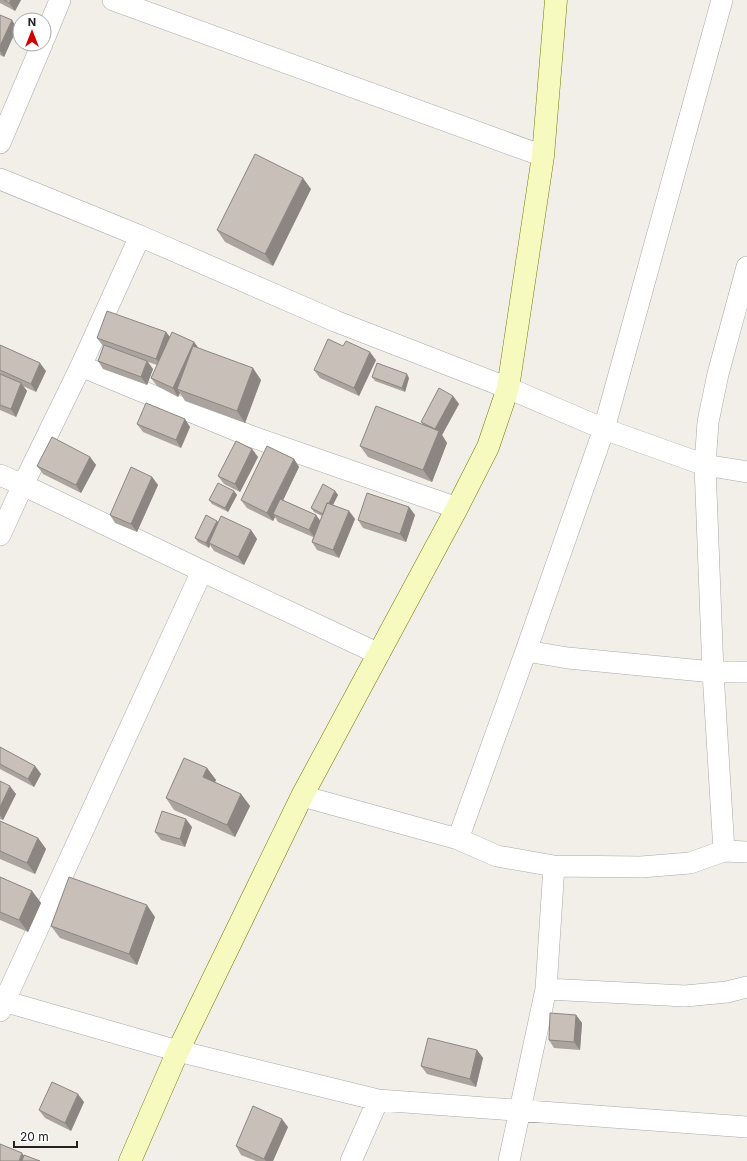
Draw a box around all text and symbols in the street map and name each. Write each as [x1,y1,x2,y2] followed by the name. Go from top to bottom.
[12,12,52,52] north arrow
[28,15,36,29] text: N
[14,1123,77,1149] scale bar
[20,1129,49,1144] text: 20 m

